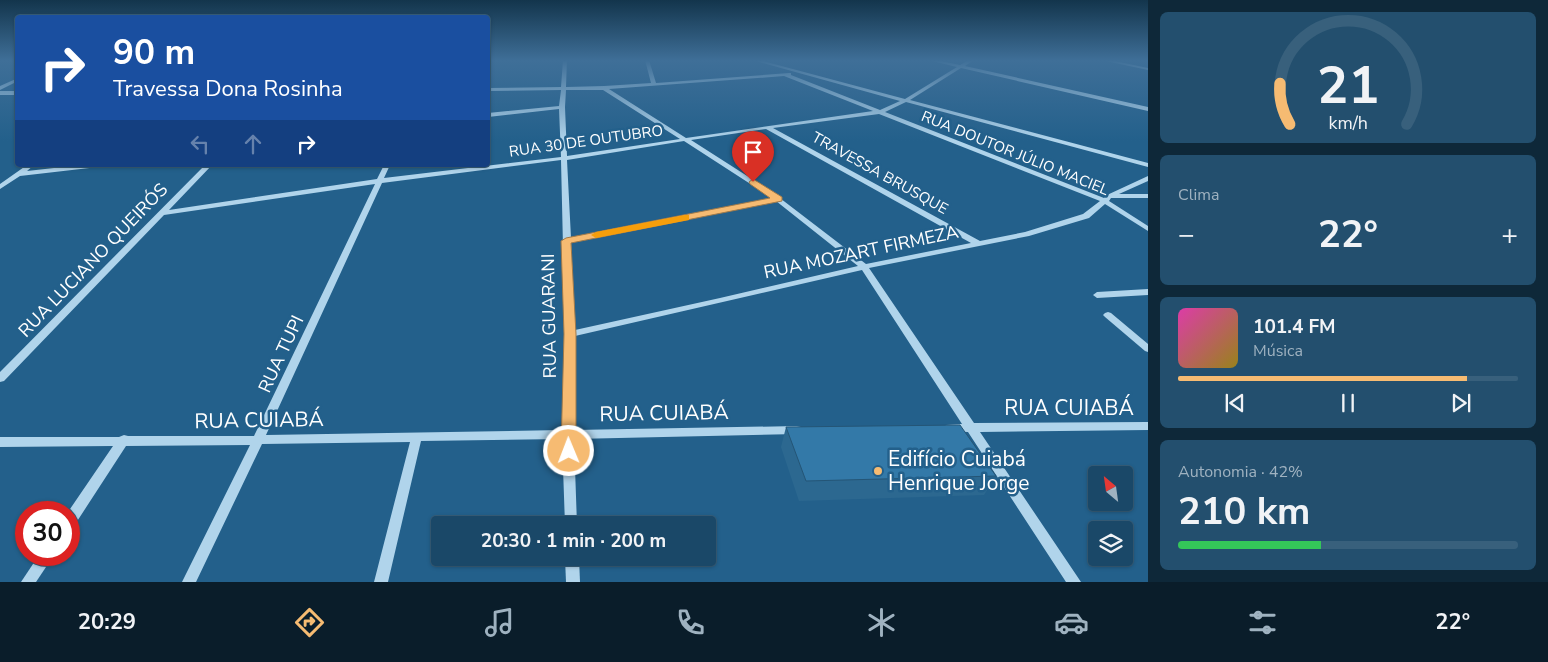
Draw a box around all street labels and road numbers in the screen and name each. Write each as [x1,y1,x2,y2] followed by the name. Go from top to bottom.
[918,105,1112,200] street label: RUA DOUTOR JÚLIO MACIEL
[508,120,664,162] street label: RUA 30 DE OUTUBRO
[808,127,952,219] street label: TRAVESSA BRUSQUE
[13,178,173,342] street label: RUA LUCIANO QUEIRÓS
[761,220,961,284] street label: RUA MOZART FIRMEZA
[536,253,562,379] street label: RUA GUARANI
[253,311,309,397] street label: RUA TUPI
[1004,394,1134,422] street label: RUA CUIABÁ
[599,398,729,428] street label: RUA CUIABÁ
[194,405,324,435] street label: RUA CUIABÁ

